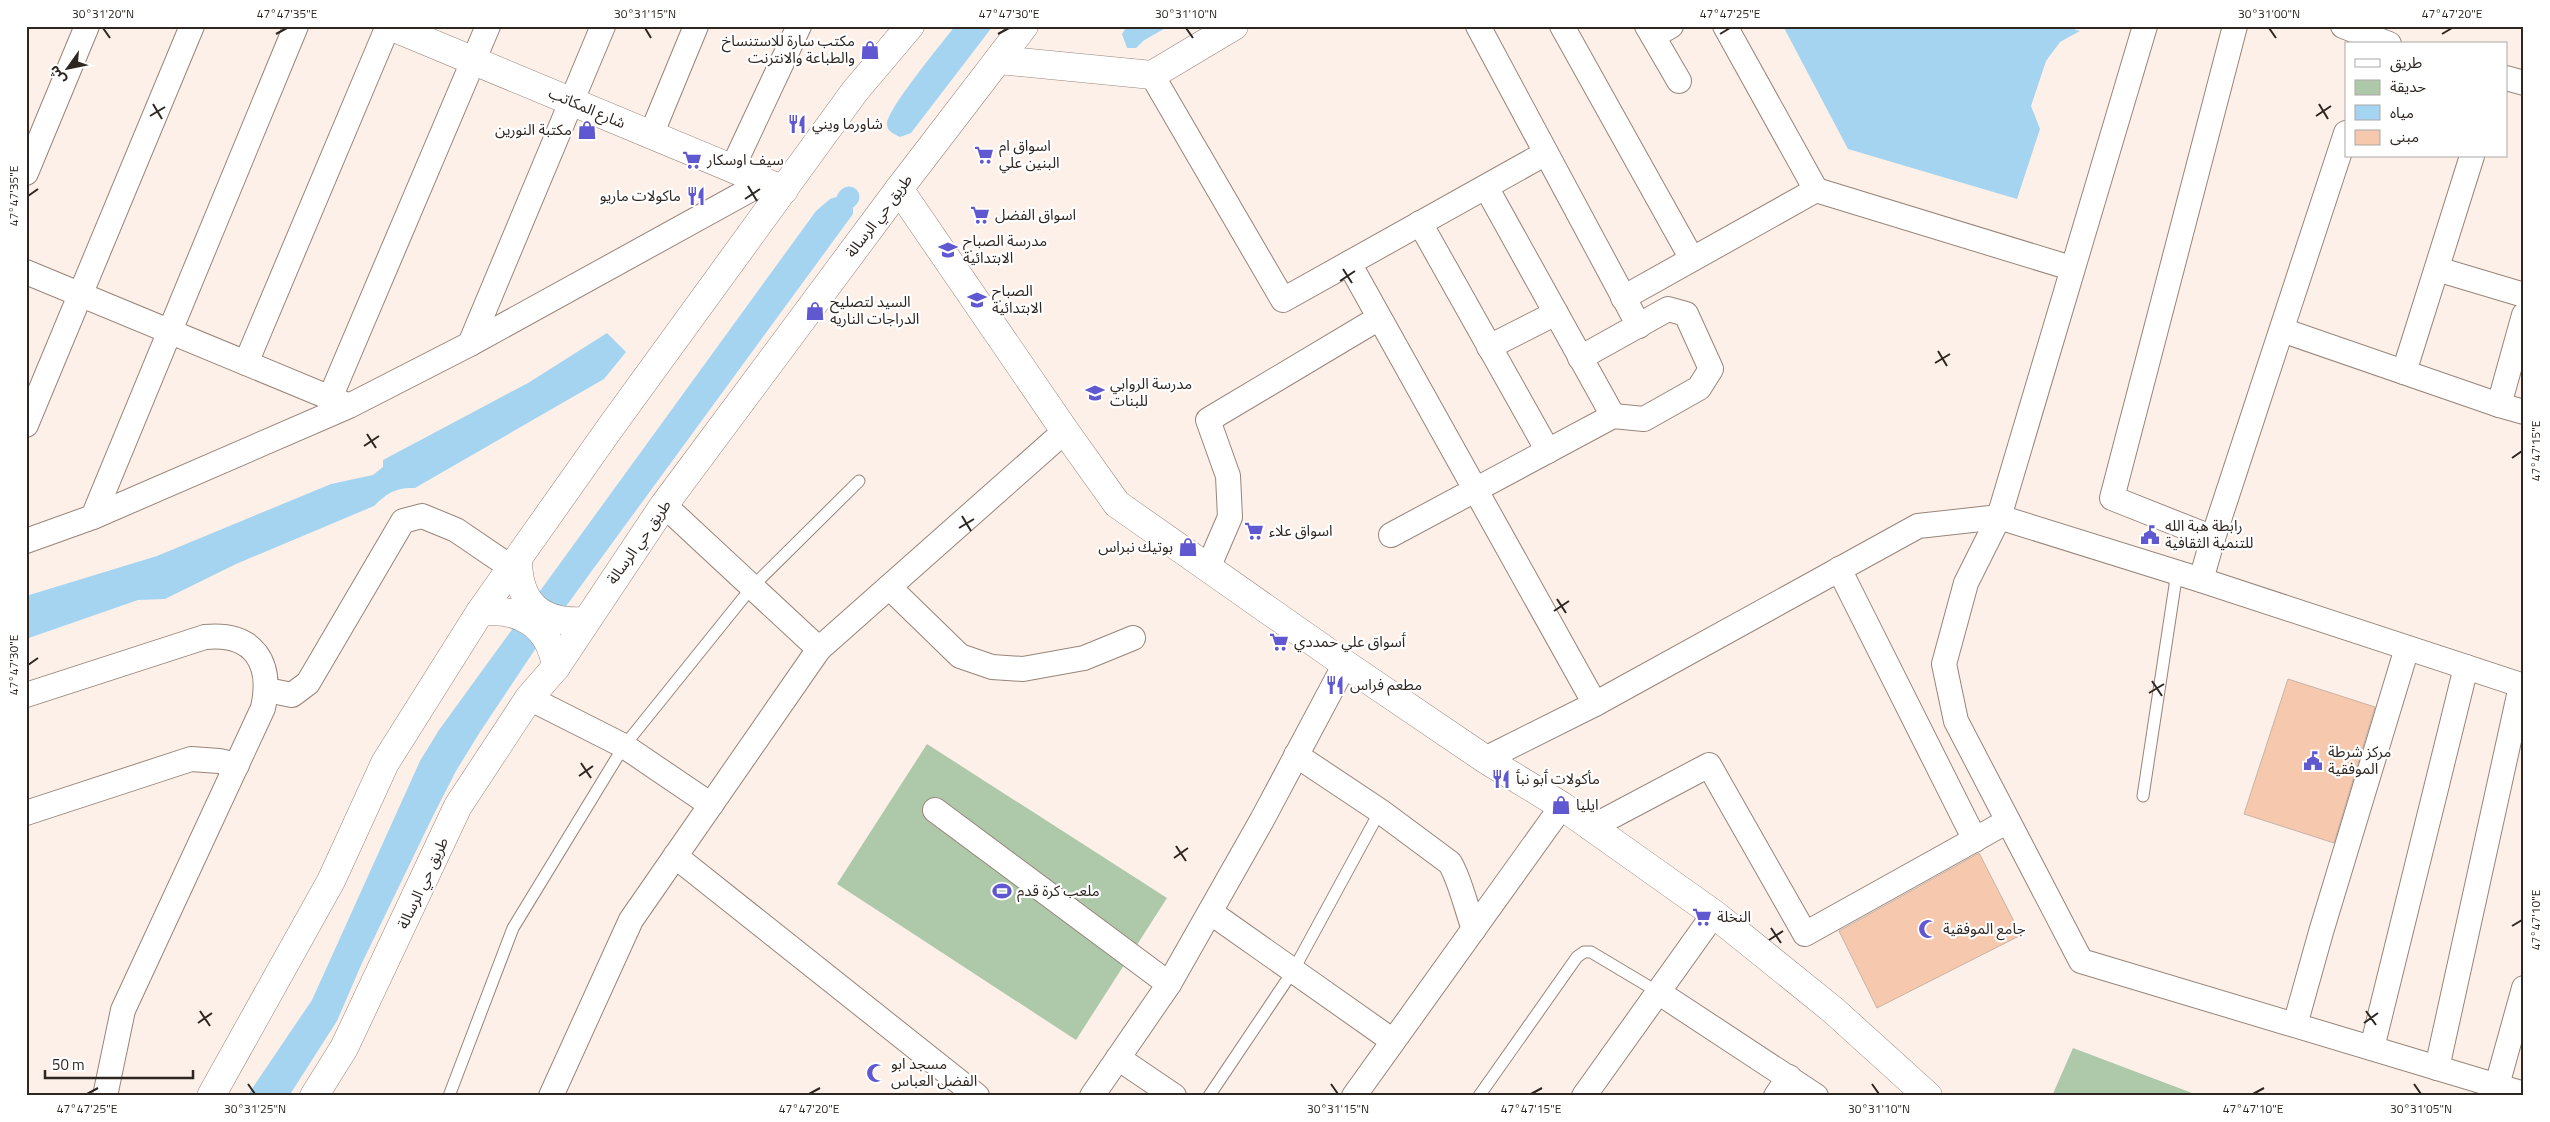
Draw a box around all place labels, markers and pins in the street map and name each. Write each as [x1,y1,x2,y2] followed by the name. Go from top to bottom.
[722,29,855,69] place label: مكتب سارة للاستنساخ والطباعة والانترنت
[859,39,881,61] shop icon: مكتب سارة للاستنساخ والطباعة والانترنت
[812,112,883,135] place label: شاورما ويني
[786,113,808,135] restaurant icon: شاورما ويني
[495,118,572,141] place label: مكتبة النورين
[576,119,598,141] shop icon: مكتبة النورين
[999,134,1060,174] place label: اسواق ام البنين علي
[973,144,995,166] supermarket icon: اسواق ام البنين علي
[706,148,784,171] place label: سيف اوسكار
[681,149,703,171] supermarket icon: سيف اوسكار
[600,184,681,207] place label: ماكولات ماريو
[685,185,707,207] restaurant icon: ماكولات ماريو
[995,203,1076,226] place label: اسواق الفضل
[969,204,991,226] supermarket icon: اسواق الفضل
[963,229,1047,269] place label: مدرسة الصباح الابتدائية
[937,239,959,261] school or university icon: مدرسة الصباح الابتدائية
[992,279,1042,319] place label: الصباح الابتدائية
[966,289,988,311] school or university icon: الصباح الابتدائية
[830,290,919,330] place label: السيد لتصليح الدراجات الناريه
[804,300,826,322] shop icon: السيد لتصليح الدراجات الناريه
[1110,372,1192,412] place label: مدرسة الروابي للبنات
[1084,382,1106,404] school or university icon: مدرسة الروابي للبنات
[2165,514,2254,554] place label: رابطة هبة الله للتنمية الثقافية
[1269,519,1333,542] place label: اسواق علاء
[1243,520,1265,542] supermarket icon: اسواق علاء
[2139,524,2161,546] public building icon: رابطة هبة الله للتنمية الثقافية
[1098,535,1173,558] place label: بوتيك نبراس
[1177,536,1199,558] shop icon: بوتيك نبراس
[1294,630,1407,653] place label: ٲسواق علي حمددي
[1268,631,1290,653] supermarket icon: ٲسواق علي حمددي
[1350,673,1422,696] place label: مطعم فراس
[1324,674,1346,696] restaurant icon: مطعم فراس
[2328,740,2391,780] place label: مركز شرطة الموفقية
[2302,750,2324,772] public building icon: مركز شرطة الموفقية
[1516,767,1600,790] place label: مأكولات ٲبو نبٲ
[1490,768,1512,790] restaurant icon: مأكولات ٲبو نبٲ
[1576,793,1599,816] place label: ايليا
[1550,794,1572,816] shop icon: ايليا
[1017,879,1100,902] place label: ملعب كرة قدم
[991,880,1013,902] sports icon: ملعب كرة قدم
[1717,905,1751,928] place label: النخلة
[1691,906,1713,928] supermarket icon: النخلة
[1943,917,2026,941] place label: جامع الموفقية
[1917,918,1939,940] mosque icon: جامع الموفقية
[891,1052,977,1092] place label: مسجد ابو الفضل العباس
[865,1062,887,1084] mosque icon: مسجد ابو الفضل العباس

